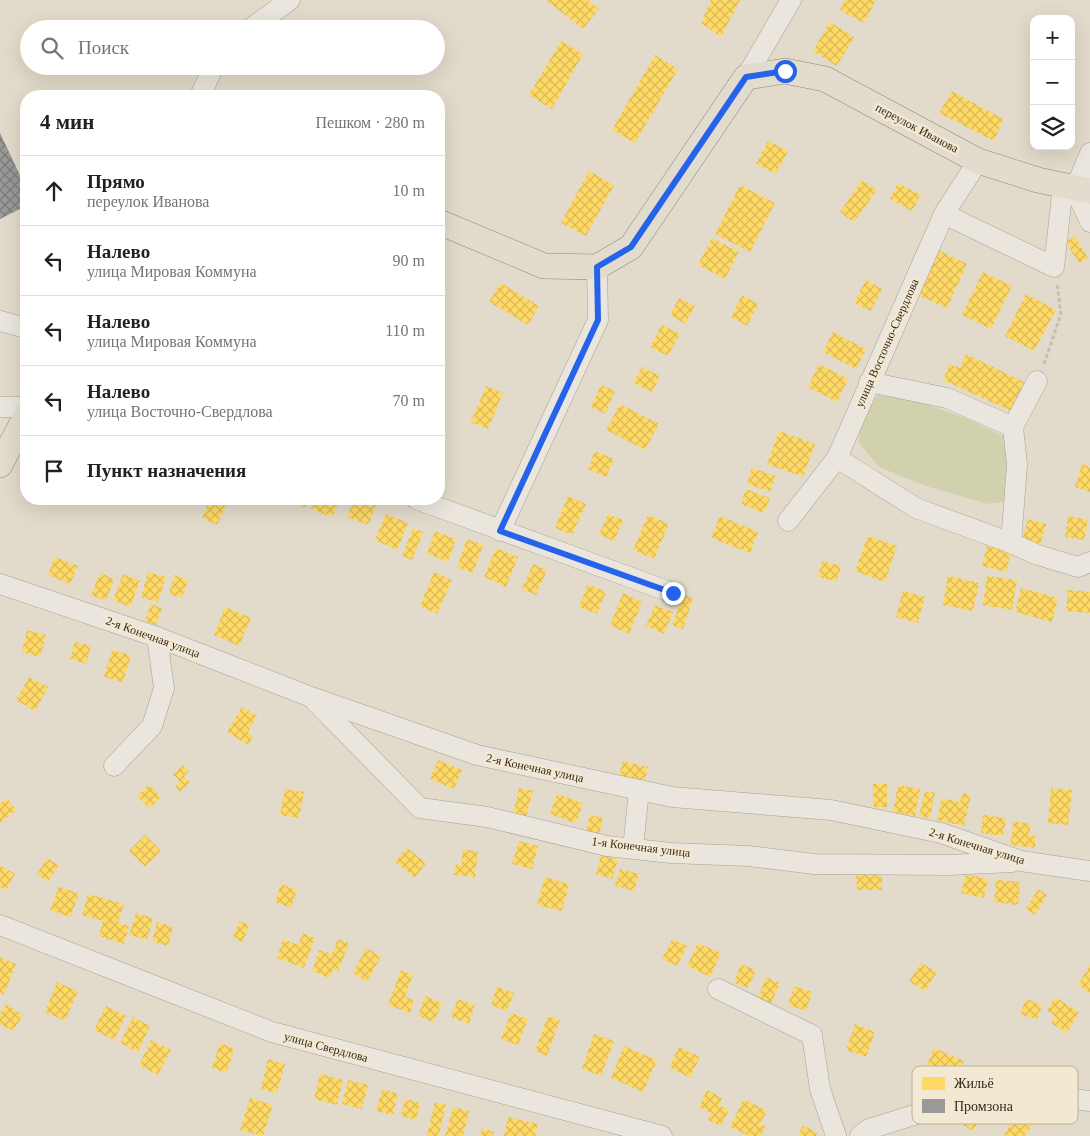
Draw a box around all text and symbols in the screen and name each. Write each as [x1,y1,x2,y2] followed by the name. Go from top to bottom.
[1030,15,1075,150] map controls
[1030,15,1075,60] button: +
[20,20,445,75] search box
[38,34,66,62] icon: search
[78,37,129,58] text: Поиск
[774,60,797,83] route start
[1030,60,1075,105] button: −
[873,100,961,156] street label: переулок Иванова
[1030,105,1075,150] button: layers
[40,110,94,134] text: 4 мин
[315,114,425,131] text: Пешком · 280 m
[87,171,145,192] text: Прямо
[40,177,68,205] icon: ahead
[393,182,425,199] text: 10 m
[87,193,209,210] text: переулок Иванова
[87,241,150,262] text: Налево
[40,247,68,275] icon: left
[393,252,425,269] text: 90 m
[87,263,257,280] text: улица Мировая Коммуна
[852,276,922,409] street label: улица Восточно-Свердлова
[87,311,150,332] text: Налево
[40,317,68,345] icon: left
[385,322,425,339] text: 110 m
[87,333,257,350] text: улица Мировая Коммуна
[87,381,150,402] text: Налево
[40,387,68,415] icon: left
[393,392,425,409] text: 70 m
[87,403,273,420] text: улица Восточно-Свердлова
[40,457,68,485] icon: arrive
[87,460,246,481] text: Пункт назначения
[662,582,685,605] route end
[104,613,203,661] street label: 2-я Конечная улица
[485,751,586,785] street label: 2-я Конечная улица
[927,825,1027,867] street label: 2-я Конечная улица
[591,834,692,860] street label: 1-я Конечная улица
[282,1029,370,1065] street label: улица Свердлова
[912,1066,1078,1124] legend
[954,1076,994,1091] text: Жильё
[954,1099,1014,1114] text: Промзона

